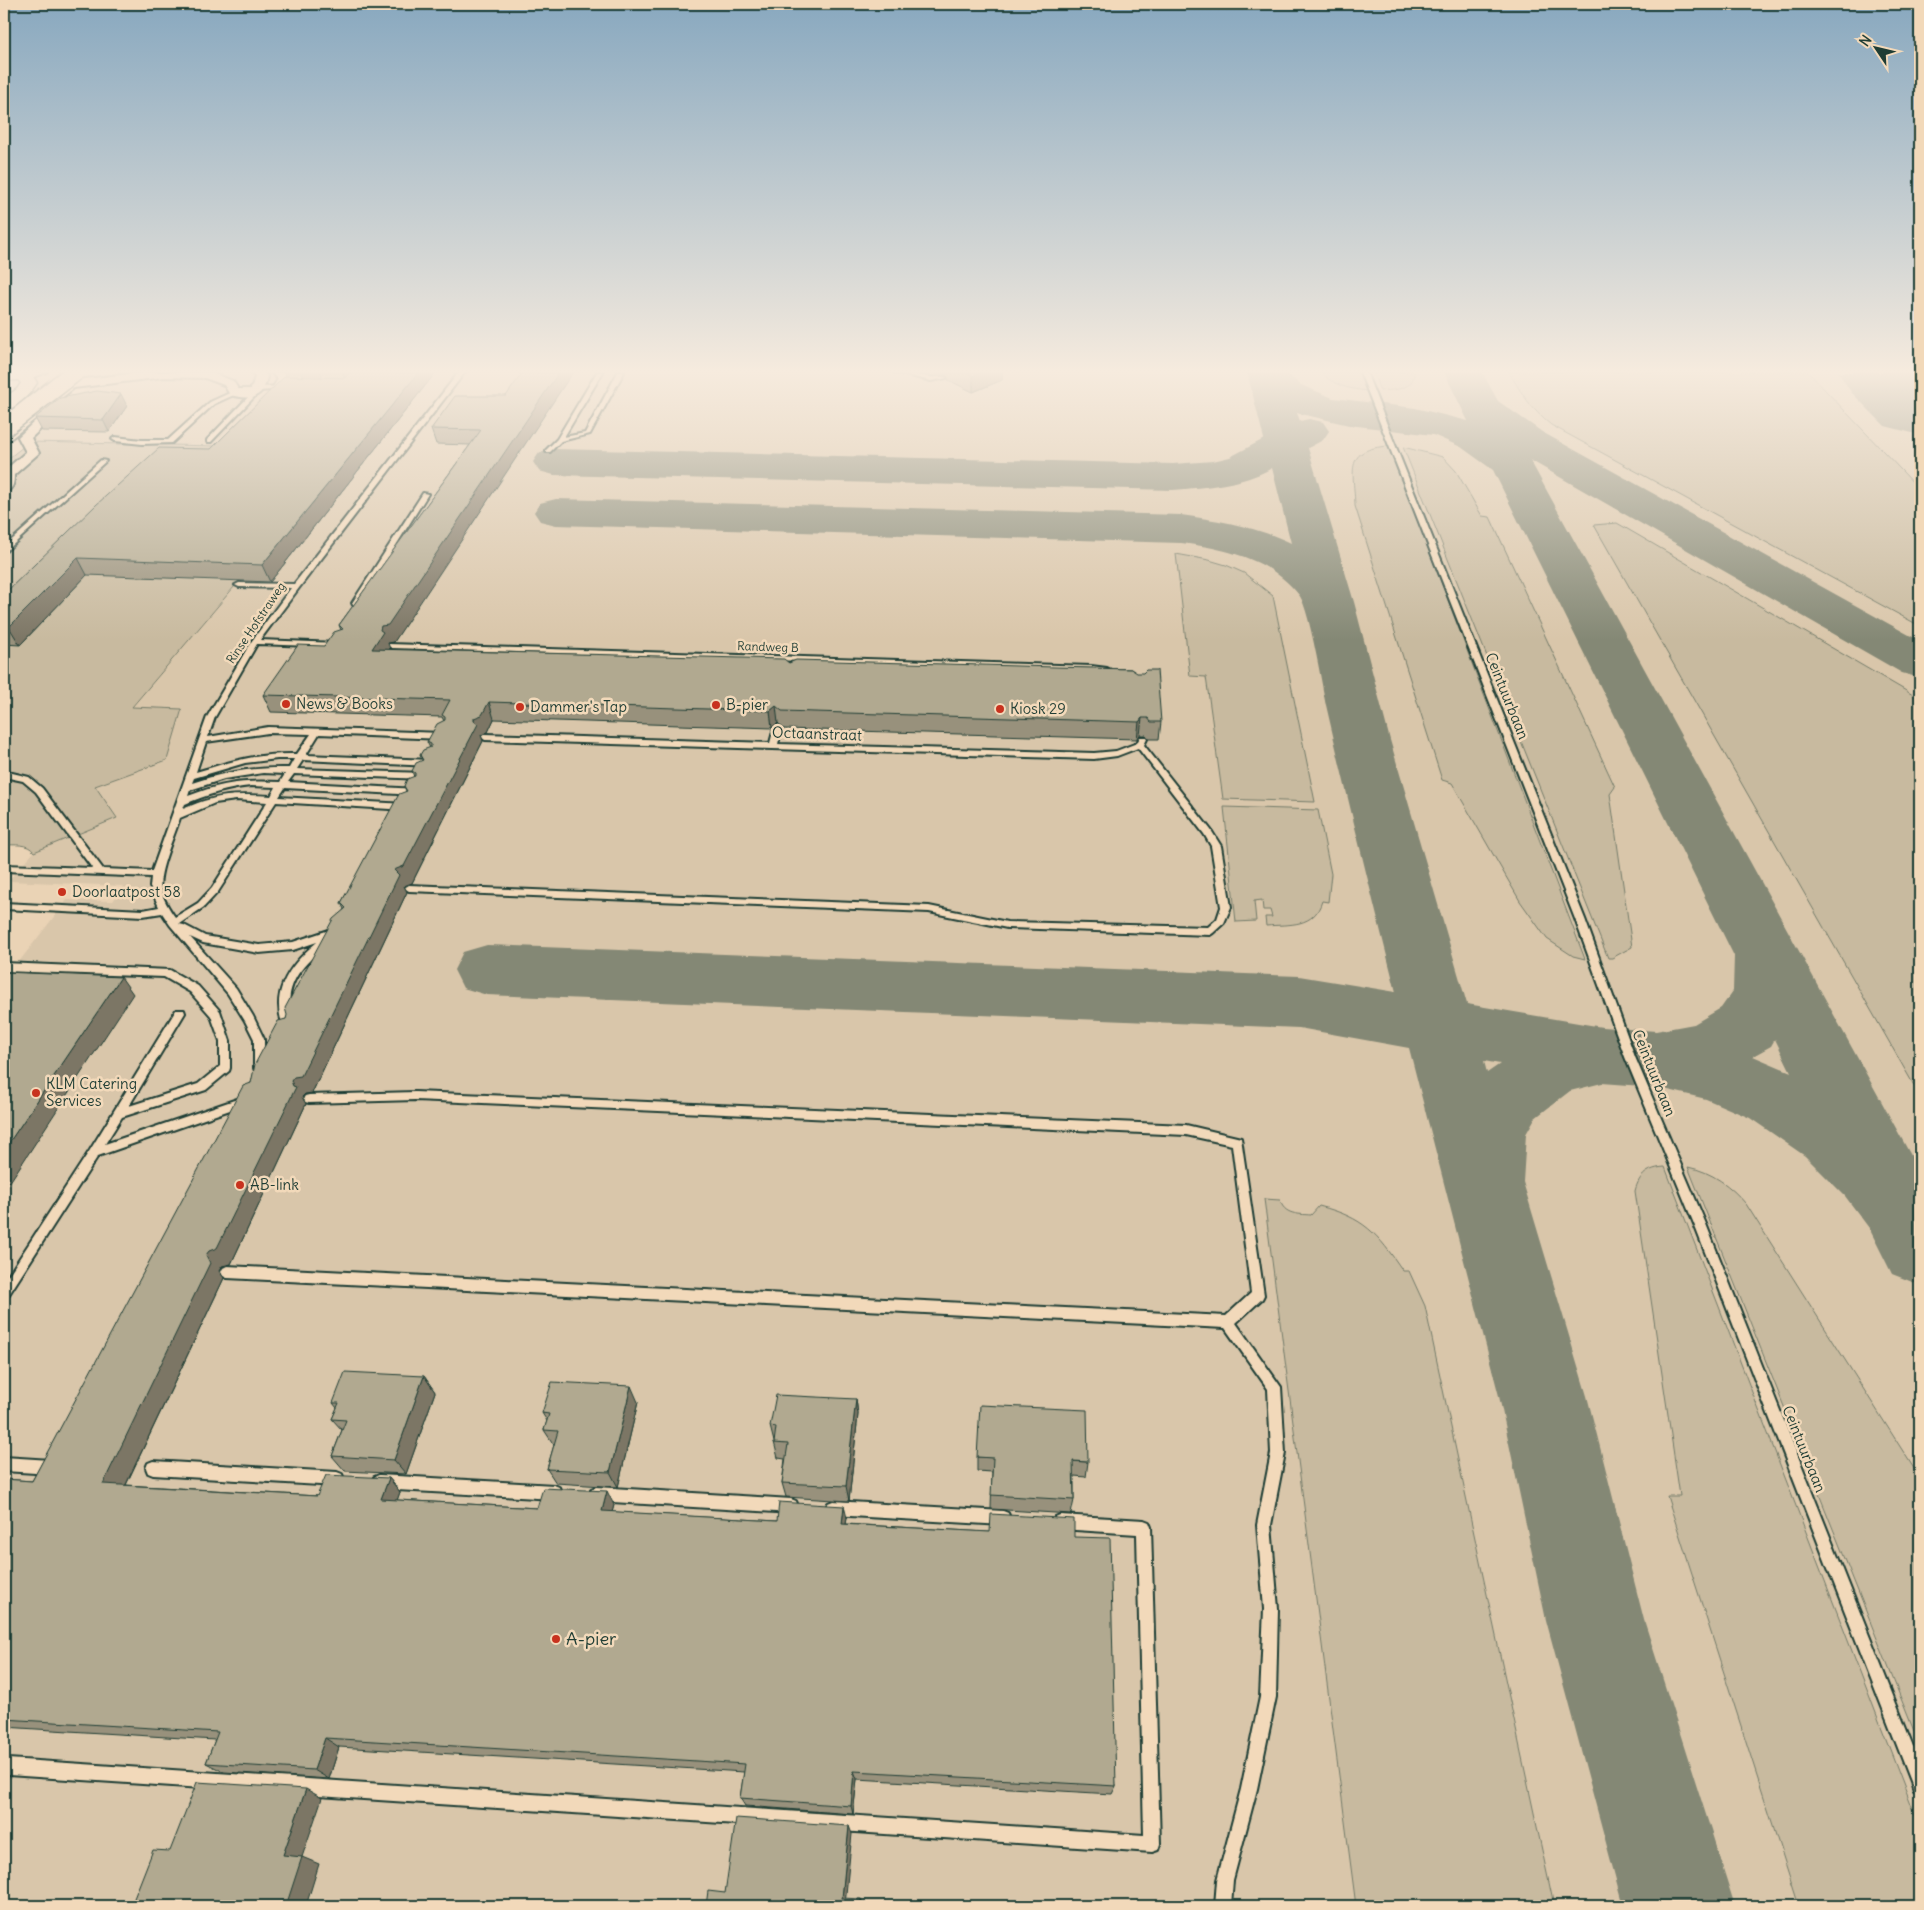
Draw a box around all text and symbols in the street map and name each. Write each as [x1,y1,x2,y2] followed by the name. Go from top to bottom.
[1852,22,1902,72] north arrow
[1855,31,1876,50] text: N
[223,579,288,666] street label: Rinse Hofstraweg
[737,638,799,655] street label: Randweg B
[1481,650,1534,742] street label: Ceintuurbaan
[296,694,393,713] place label: News & Books
[726,695,768,714] place label: B-pier
[530,697,627,716] place label: Dammer's Tap
[280,698,292,710] marker: News & Books
[710,699,722,711] marker: B-pier
[1010,699,1066,718] place label: Kiosk 29
[514,701,526,713] marker: Dammer's Tap
[994,703,1006,715] marker: Kiosk 29
[772,722,862,745] street label: Octaanstraat
[72,882,181,901] place label: Doorlaatpost 58
[56,886,68,898] marker: Doorlaatpost 58
[1628,1027,1681,1119] street label: Ceintuurbaan
[46,1074,137,1110] place label: KLM Catering Services
[30,1087,42,1099] marker: KLM Catering Services
[250,1175,299,1194] place label: AB-link
[234,1179,246,1191] marker: AB-link
[1778,1403,1831,1495] street label: Ceintuurbaan
[566,1627,617,1650] place label: A-pier
[550,1633,562,1645] marker: A-pier

